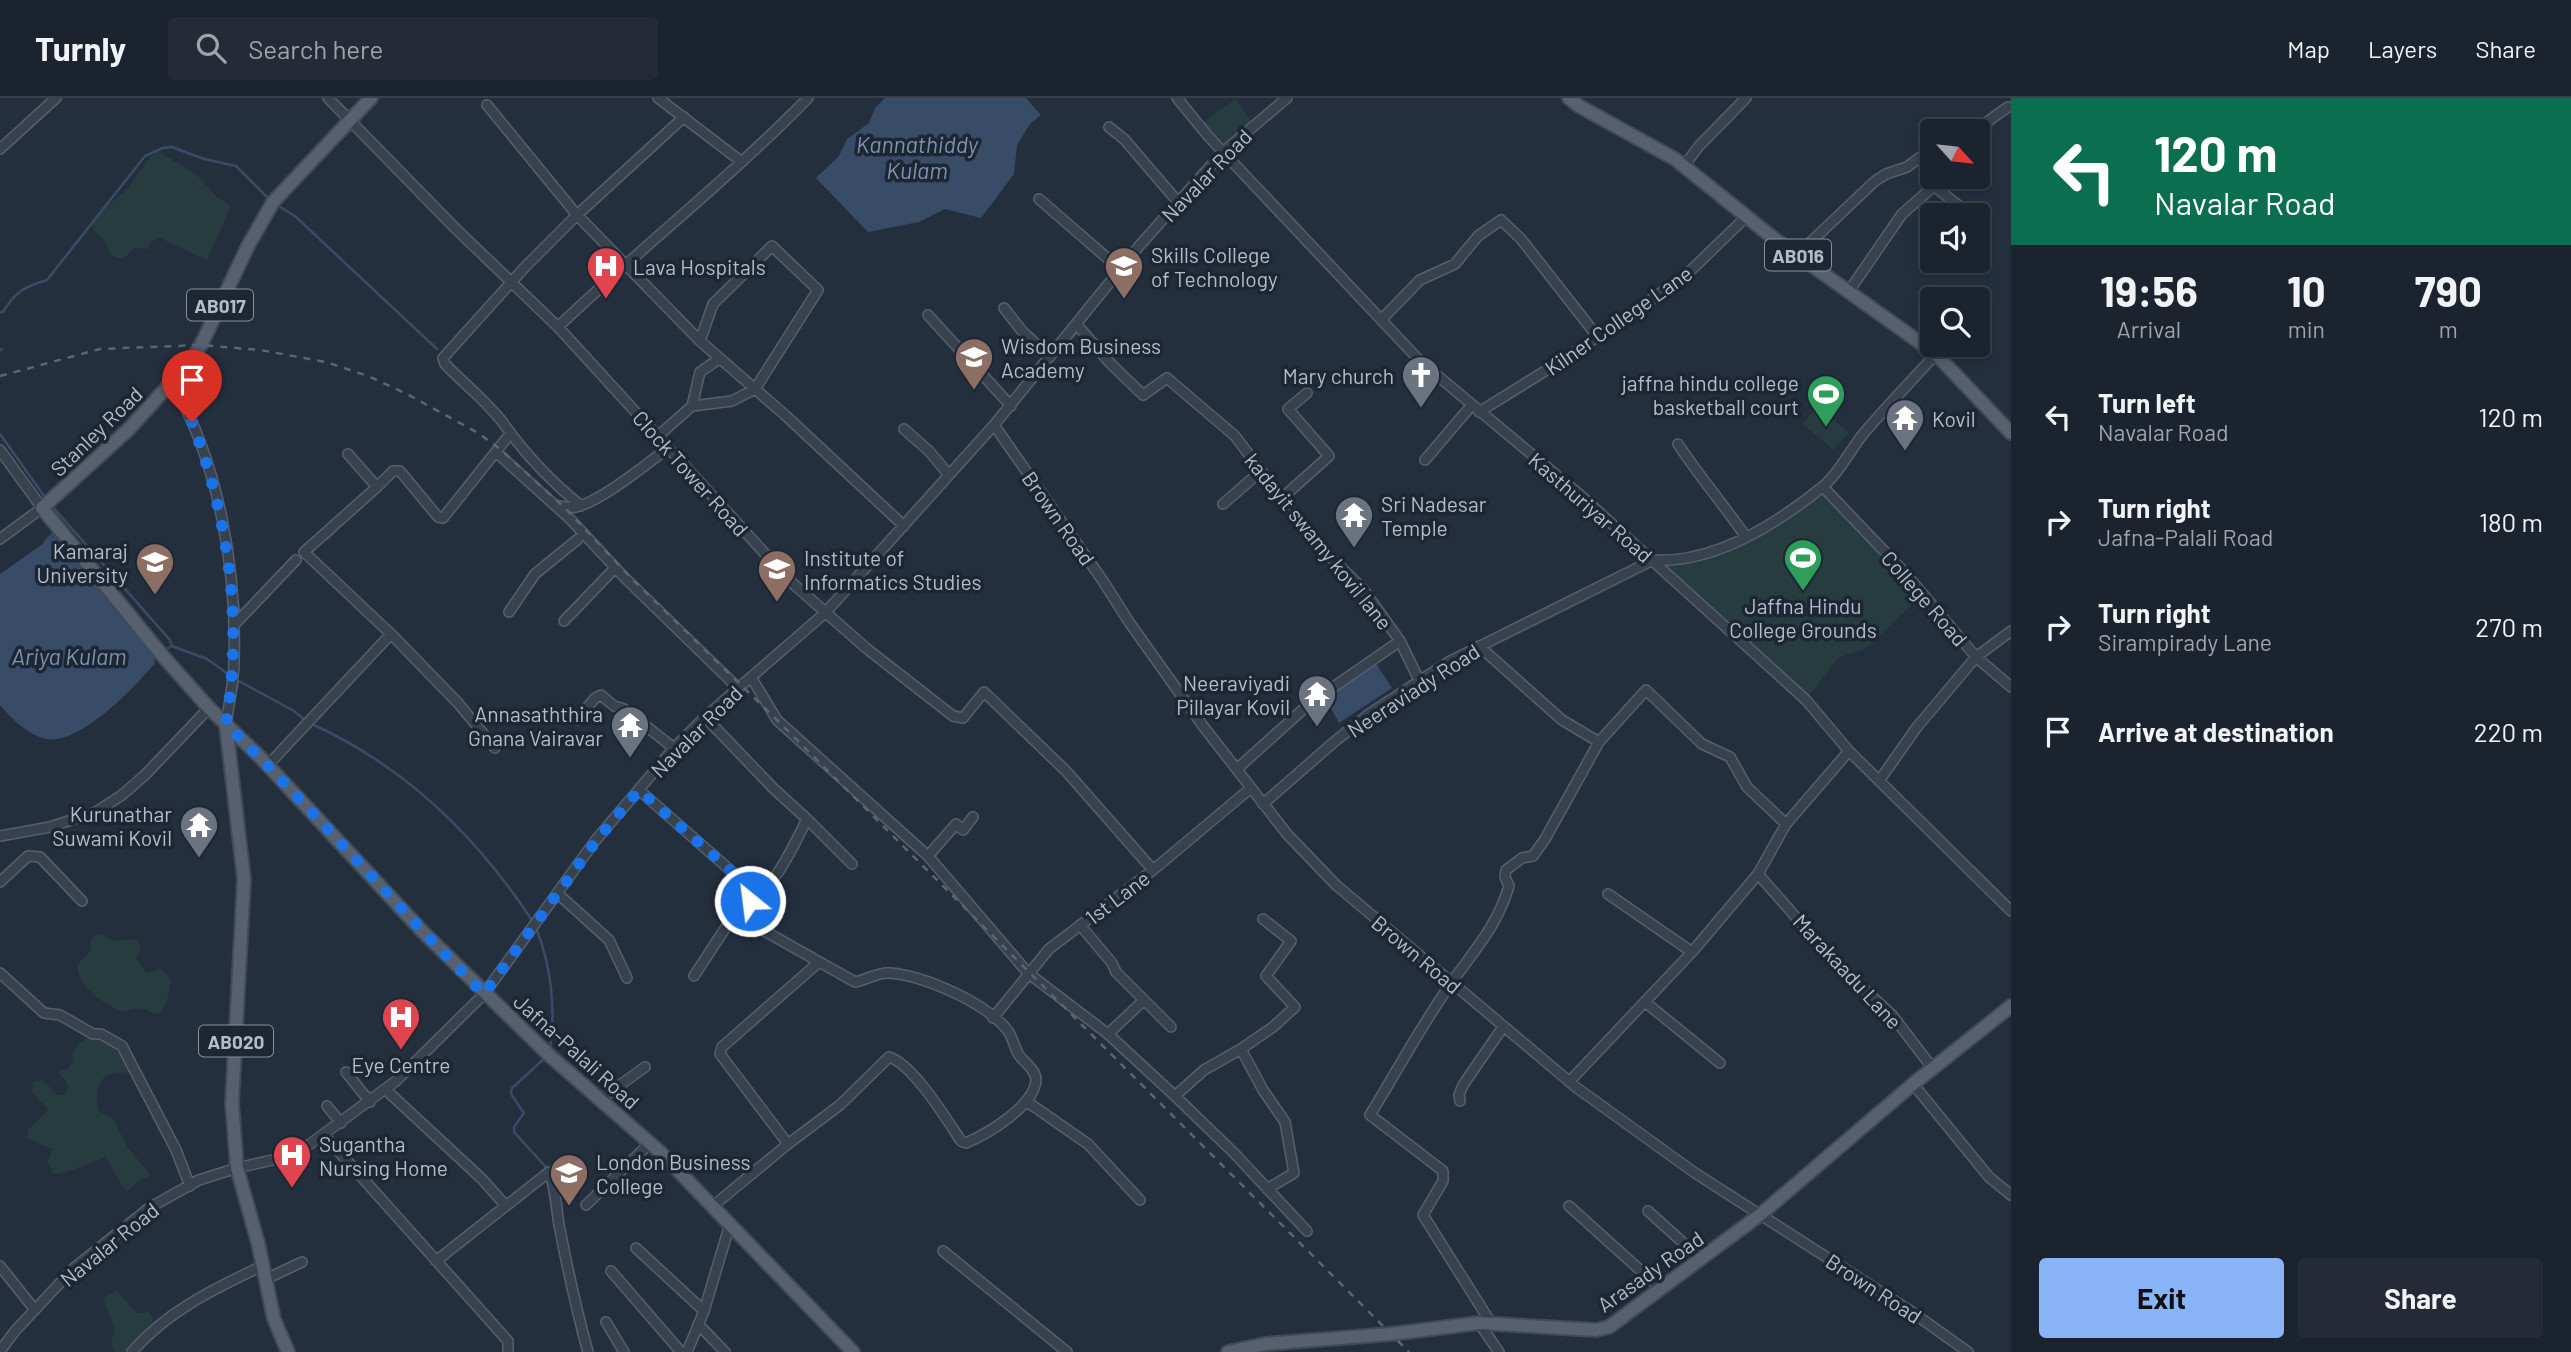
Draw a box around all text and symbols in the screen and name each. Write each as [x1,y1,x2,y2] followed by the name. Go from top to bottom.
[168,17,658,80] search box
[35,28,126,68] text: Turnly
[192,29,230,67] icon: search
[248,33,383,64] text: Search here
[2287,34,2330,63] text: Map
[2368,34,2437,63] text: Layers
[2475,34,2536,63] text: Share
[1920,119,1990,189] north arrow
[1920,119,1990,357] map controls
[1156,123,1256,227] street label: Navalar Road
[2154,123,2277,182] text: 120 m
[2039,126,2130,217] icon: left
[856,130,979,184] water label: Kannathiddy Kulam
[2154,183,2336,221] text: Navalar Road
[1920,203,1990,273] button: sound
[1765,239,1831,270] road number: AB016
[1151,242,1278,291] place label: Skills College of Technology
[585,245,627,300] hospital icon: Lava Hospitals
[1103,245,1145,300] school or university icon: Skills College of Technology
[633,254,766,279] place label: Lava Hospitals
[1540,260,1696,380] street label: Kilner College Lane
[2100,265,2198,315] text: 19:56
[2287,265,2326,315] text: 10
[2415,265,2482,315] text: 790
[1920,287,1990,357] button: search
[187,290,253,321] road number: AB017
[2117,315,2181,343] text: Arrival
[2288,315,2325,343] text: min
[2439,315,2458,343] text: m
[1001,333,1161,382] place label: Wisdom Business Academy
[953,336,995,391] school or university icon: Wisdom Business Academy
[162,350,222,422] pin
[1400,354,1442,409] church icon: Mary church
[173,361,211,399] icon: arrive
[1283,363,1394,388] place label: Mary church
[1621,370,1799,419] place label: jaffna hindu college basketball court
[1805,373,1847,428] sports icon: jaffna hindu college basketball court
[45,381,147,481] street label: Stanley Road
[2098,387,2196,418] text: Turn left
[1884,397,1926,452] temple icon: Kovil
[2039,398,2077,436] icon: left
[2479,401,2543,432] text: 120 m
[628,405,754,541] street label: Clock Tower Road
[1932,406,1976,431] place label: Kovil
[2098,418,2228,446] text: Navalar Road
[1524,447,1658,567] street label: Kasthuriyar Road
[1240,448,1398,634] street label: kadayit swamy kovil lane
[1018,466,1100,570] street label: Brown Road
[1381,491,1487,540] place label: Sri Nadesar Temple
[2098,492,2211,523] text: Turn right
[1333,494,1375,549] temple icon: Sri Nadesar Temple
[2039,503,2077,541] icon: right
[2479,506,2543,537] text: 180 m
[2098,523,2273,551] text: Jafna-Palali Road
[1782,537,1824,592] sports icon: Jaffna Hindu College Grounds
[37,538,128,587] place label: Kamaraj University
[134,541,176,596] school or university icon: Kamaraj University
[804,545,982,594] place label: Institute of Informatics Studies
[1877,545,1973,651] street label: College Road
[756,548,798,603] school or university icon: Institute of Informatics Studies
[1729,593,1877,642] place label: Jaffna Hindu College Grounds
[2098,597,2211,628] text: Turn right
[2039,608,2077,646] icon: right
[2475,611,2543,642] text: 270 m
[2098,628,2272,656] text: Sirampirady Lane
[1342,638,1484,742] street label: Neeraviady Road
[11,642,127,670] water label: Ariya Kulam
[1176,670,1290,719] place label: Neeraviyadi Pillayar Kovil
[1296,673,1338,728] temple icon: Neeraviyadi Pillayar Kovil
[645,680,747,782] street label: Navalar Road
[468,701,603,750] place label: Annasaththira Gnana Vairavar
[609,704,651,759] temple icon: Annasaththira Gnana Vairavar
[2039,713,2077,751] icon: arrive
[2098,716,2334,747] text: Arrive at destination
[2474,716,2543,747] text: 220 m
[52,801,172,850] place label: Kurunathar Suwami Kovil
[178,804,220,859] temple icon: Kurunathar Suwami Kovil
[713,864,787,938] position arrow
[1080,865,1154,929] street label: 1st Lane
[1788,908,1908,1034] street label: Marakaadu Lane
[1367,909,1467,999] street label: Brown Road
[509,988,645,1114] street label: Jafna-Palali Road
[380,996,422,1051] hospital icon: Eye Centre
[199,1026,273,1057] road number: AB020
[351,1052,451,1077] place label: Eye Centre
[319,1131,448,1180] place label: Sugantha Nursing Home
[271,1134,313,1189] hospital icon: Sugantha Nursing Home
[596,1149,751,1198] place label: London Business College
[548,1152,590,1207] school or university icon: London Business College
[55,1197,163,1291] street label: Navalar Road
[1592,1225,1708,1317] street label: Arasady Road
[1822,1248,1926,1328] street label: Brown Road
[2039,1258,2284,1338] button: Exit
[2298,1258,2543,1338] button: Share

